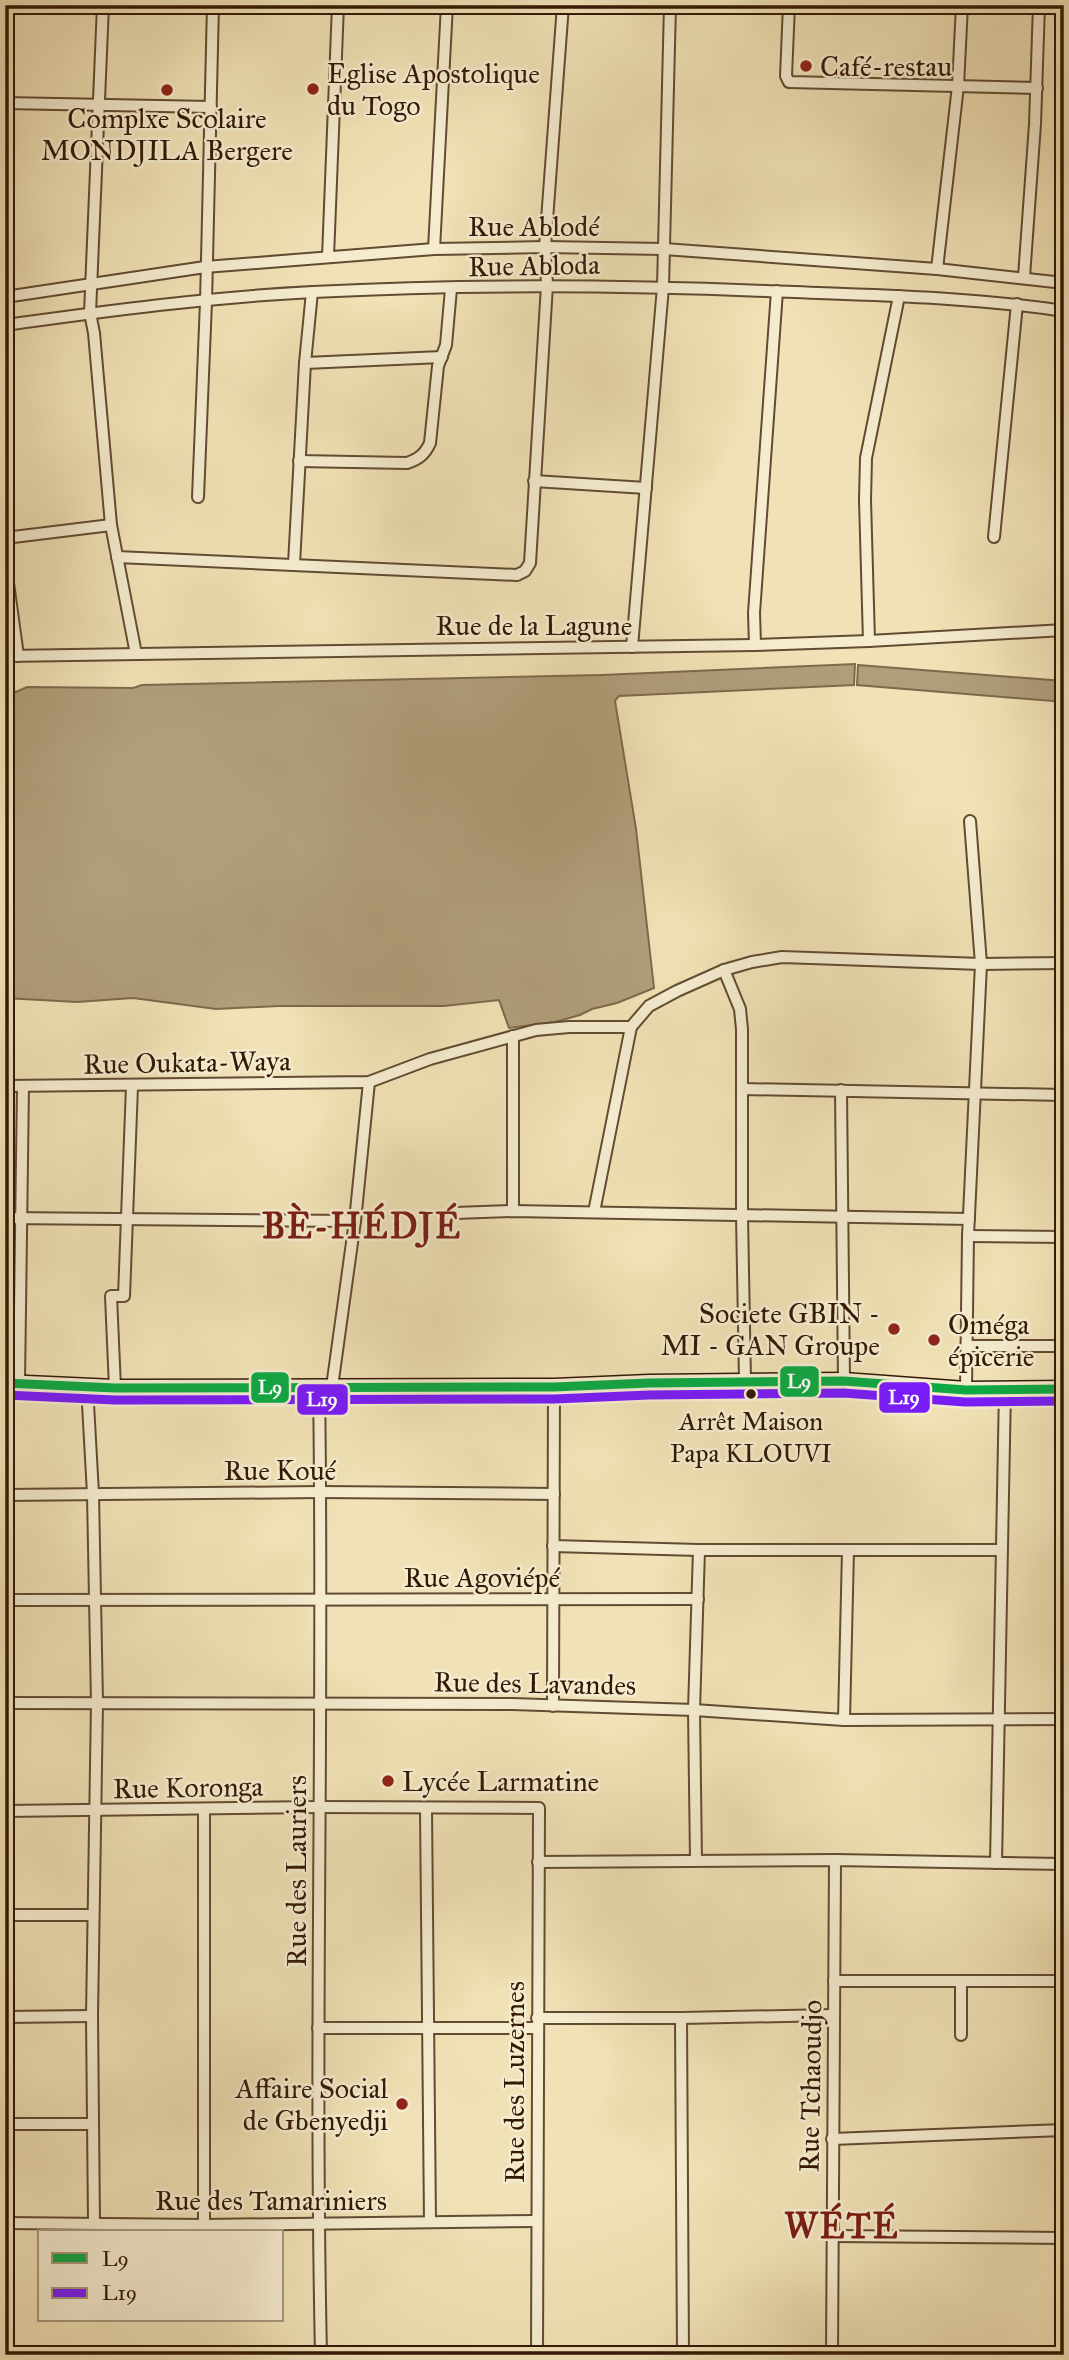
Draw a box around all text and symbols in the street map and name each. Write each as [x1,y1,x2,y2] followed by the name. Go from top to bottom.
[820,49,952,84] place label: Café-restau
[327,56,540,123] place label: Eglise Apostolique du Togo
[798,58,814,74] marker: Café-restau
[305,81,321,97] marker: Eglise Apostolique du Togo
[159,82,175,98] marker: Complxe Scolaire MONDJILA Bergere
[41,101,293,168] place label: Complxe Scolaire MONDJILA Bergere
[468,209,600,244] street label: Rue Ablodé
[468,247,600,284] street label: Rue Abloda
[436,608,632,643] street label: Rue de la Lagune
[83,1043,291,1082] street label: Rue Oukata-Waya
[262,1202,462,1248] district label: BÈ-HÉDJÉ
[661,1296,880,1363] place label: Societe GBIN - MI - GAN Groupe
[948,1307,1034,1374] place label: Oméga épicerie
[886,1321,902,1337] marker: Societe GBIN - MI - GAN Groupe
[926,1332,942,1348] marker: Oméga épicerie
[779,1365,820,1398] line badge: L9
[787,1370,811,1394] text: L9
[250,1371,290,1404] line badge: L9
[258,1376,282,1400] text: L9
[878,1381,931,1414] line badge: L19
[296,1383,349,1416] line badge: L19
[888,1386,920,1410] text: L19
[744,1387,758,1401] marker: Arrêt Maison Papa KLOUVI
[306,1388,338,1412] text: L19
[670,1405,832,1469] place label: Arrêt Maison Papa KLOUVI
[224,1453,337,1488] street label: Rue Koué
[404,1560,561,1595] street label: Rue Agoviépé
[433,1664,637,1703] street label: Rue des Lavandes
[402,1764,599,1799] place label: Lycée Larmatine
[112,1769,264,1806] street label: Rue Koronga
[380,1773,396,1789] marker: Lycée Larmatine
[279,1775,314,1967] street label: Rue des Lauriers
[497,1981,532,2183] street label: Rue des Luzernes
[791,1999,830,2173] street label: Rue Tchaoudjo
[235,2071,388,2138] place label: Affaire Social de Gbenyedji
[394,2096,410,2112] marker: Affaire Social de Gbenyedji
[155,2183,387,2218] street label: Rue des Tamariniers
[784,2202,900,2248] district label: WÉTÉ
[38,2230,284,2322] legend
[102,2246,129,2272] text: L9
[102,2280,137,2306] text: L19

